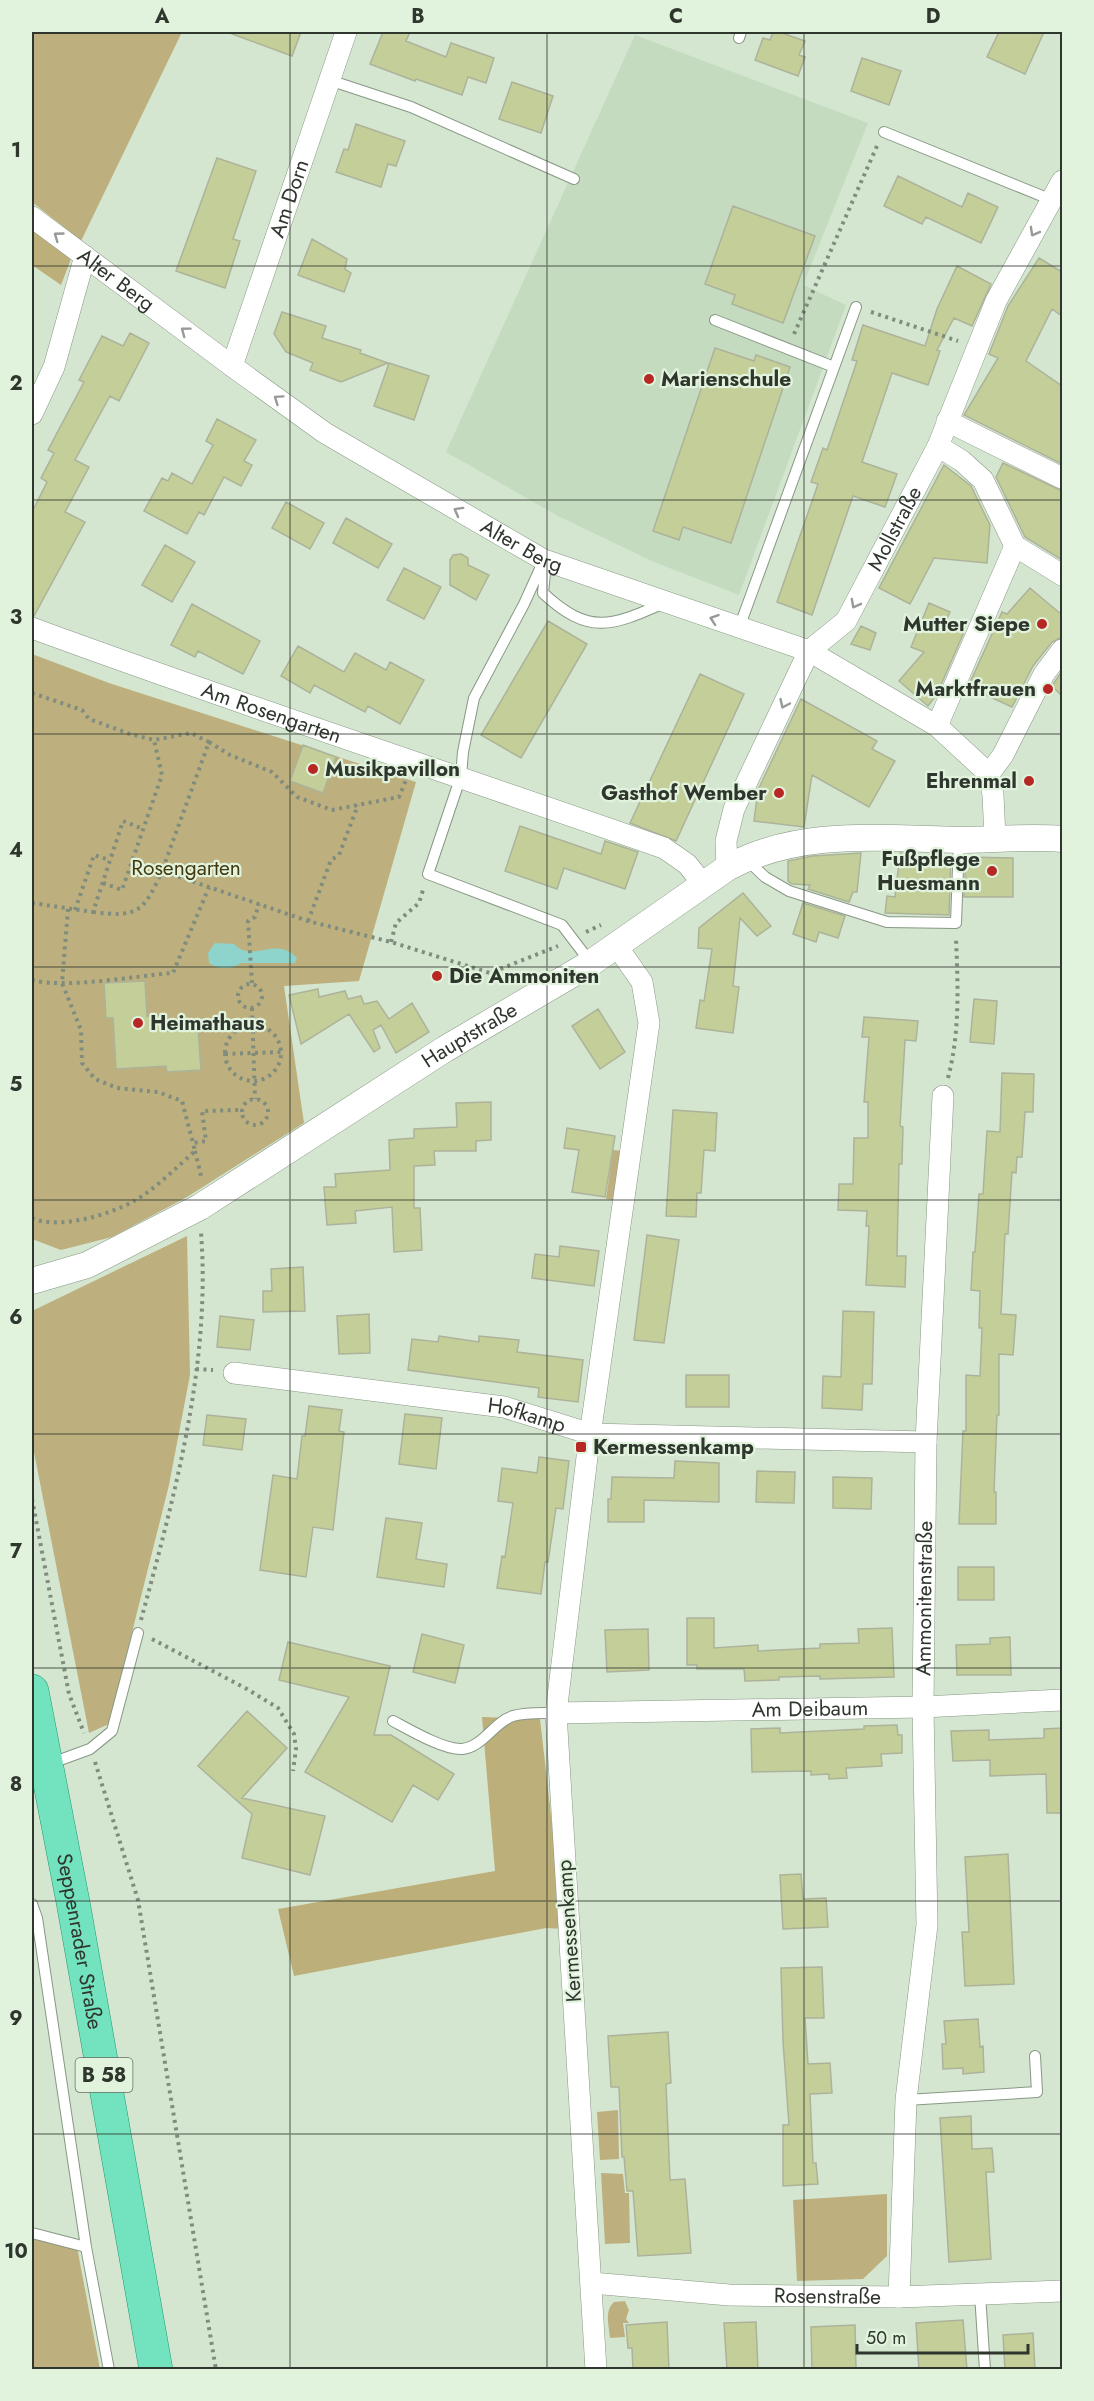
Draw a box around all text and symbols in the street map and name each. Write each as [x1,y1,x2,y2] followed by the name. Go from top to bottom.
[154,2,170,31] text: A
[411,2,425,31] text: B
[669,2,683,31] text: C
[926,2,940,31] text: D
[11,136,21,165] text: 1
[262,156,316,241] street label: Am Dorn
[1030,226,1042,236] one-way arrow
[54,233,65,244] one-way arrow
[71,241,161,319] street label: Alter Berg
[180,327,191,338] one-way arrow
[661,364,791,394] place label: Marienschule
[9,369,23,398] text: 2
[642,372,656,386] marker: Marienschule
[274,396,285,407] one-way arrow
[860,481,929,576] street label: Mollstraße
[454,507,464,518] one-way arrow
[475,511,566,580] street label: Alter Berg
[851,598,862,609] one-way arrow
[10,603,22,632] text: 3
[903,609,1030,639] place label: Mutter Siepe
[709,614,720,627] one-way arrow
[1035,617,1049,631] marker: Mutter Siepe
[915,674,1036,704] place label: Marktfrauen
[197,675,345,751] street label: Am Rosengarten
[1041,682,1055,696] marker: Marktfrauen
[780,697,792,708] one-way arrow
[325,754,460,784] place label: Musikpavillon
[306,762,320,776] marker: Musikpavillon
[926,766,1017,796] place label: Ehrenmal
[1022,774,1036,788] marker: Ehrenmal
[601,778,767,808] place label: Gasthof Wember
[772,786,786,800] marker: Gasthof Wember
[9,836,23,865] text: 4
[877,844,980,898] place label: Fußpflege Huesmann
[131,853,241,883] park label: Rosengarten
[985,864,999,878] marker: Fußpflege Huesmann
[449,961,599,991] place label: Die Ammoniten
[430,969,444,983] marker: Die Ammoniten
[416,995,523,1075] street label: Hauptstraße
[150,1008,265,1038] place label: Heimathaus
[131,1016,145,1030] marker: Heimathaus
[10,1070,23,1099] text: 5
[9,1303,23,1332] text: 6
[486,1390,570,1440] street label: Hofkamp
[593,1432,754,1462] place label: Kermessenkamp
[574,1440,588,1454] marker: Kermessenkamp
[908,1521,940,1676] street label: Ammonitenstraße
[10,1537,23,1566] text: 7
[751,1693,869,1725] street label: Am Deibaum
[10,1770,22,1799] text: 8
[49,1851,110,2032] street label: Seppenrader Straße
[549,1859,589,2003] street label: Kermessenkamp
[9,2004,23,2033] text: 9
[76,2058,132,2092] road number: B 58
[4,2237,28,2266] text: 10
[774,2281,881,2312] street label: Rosenstraße
[857,2317,1028,2355] scale bar
[866,2325,906,2351] text: 50 m

